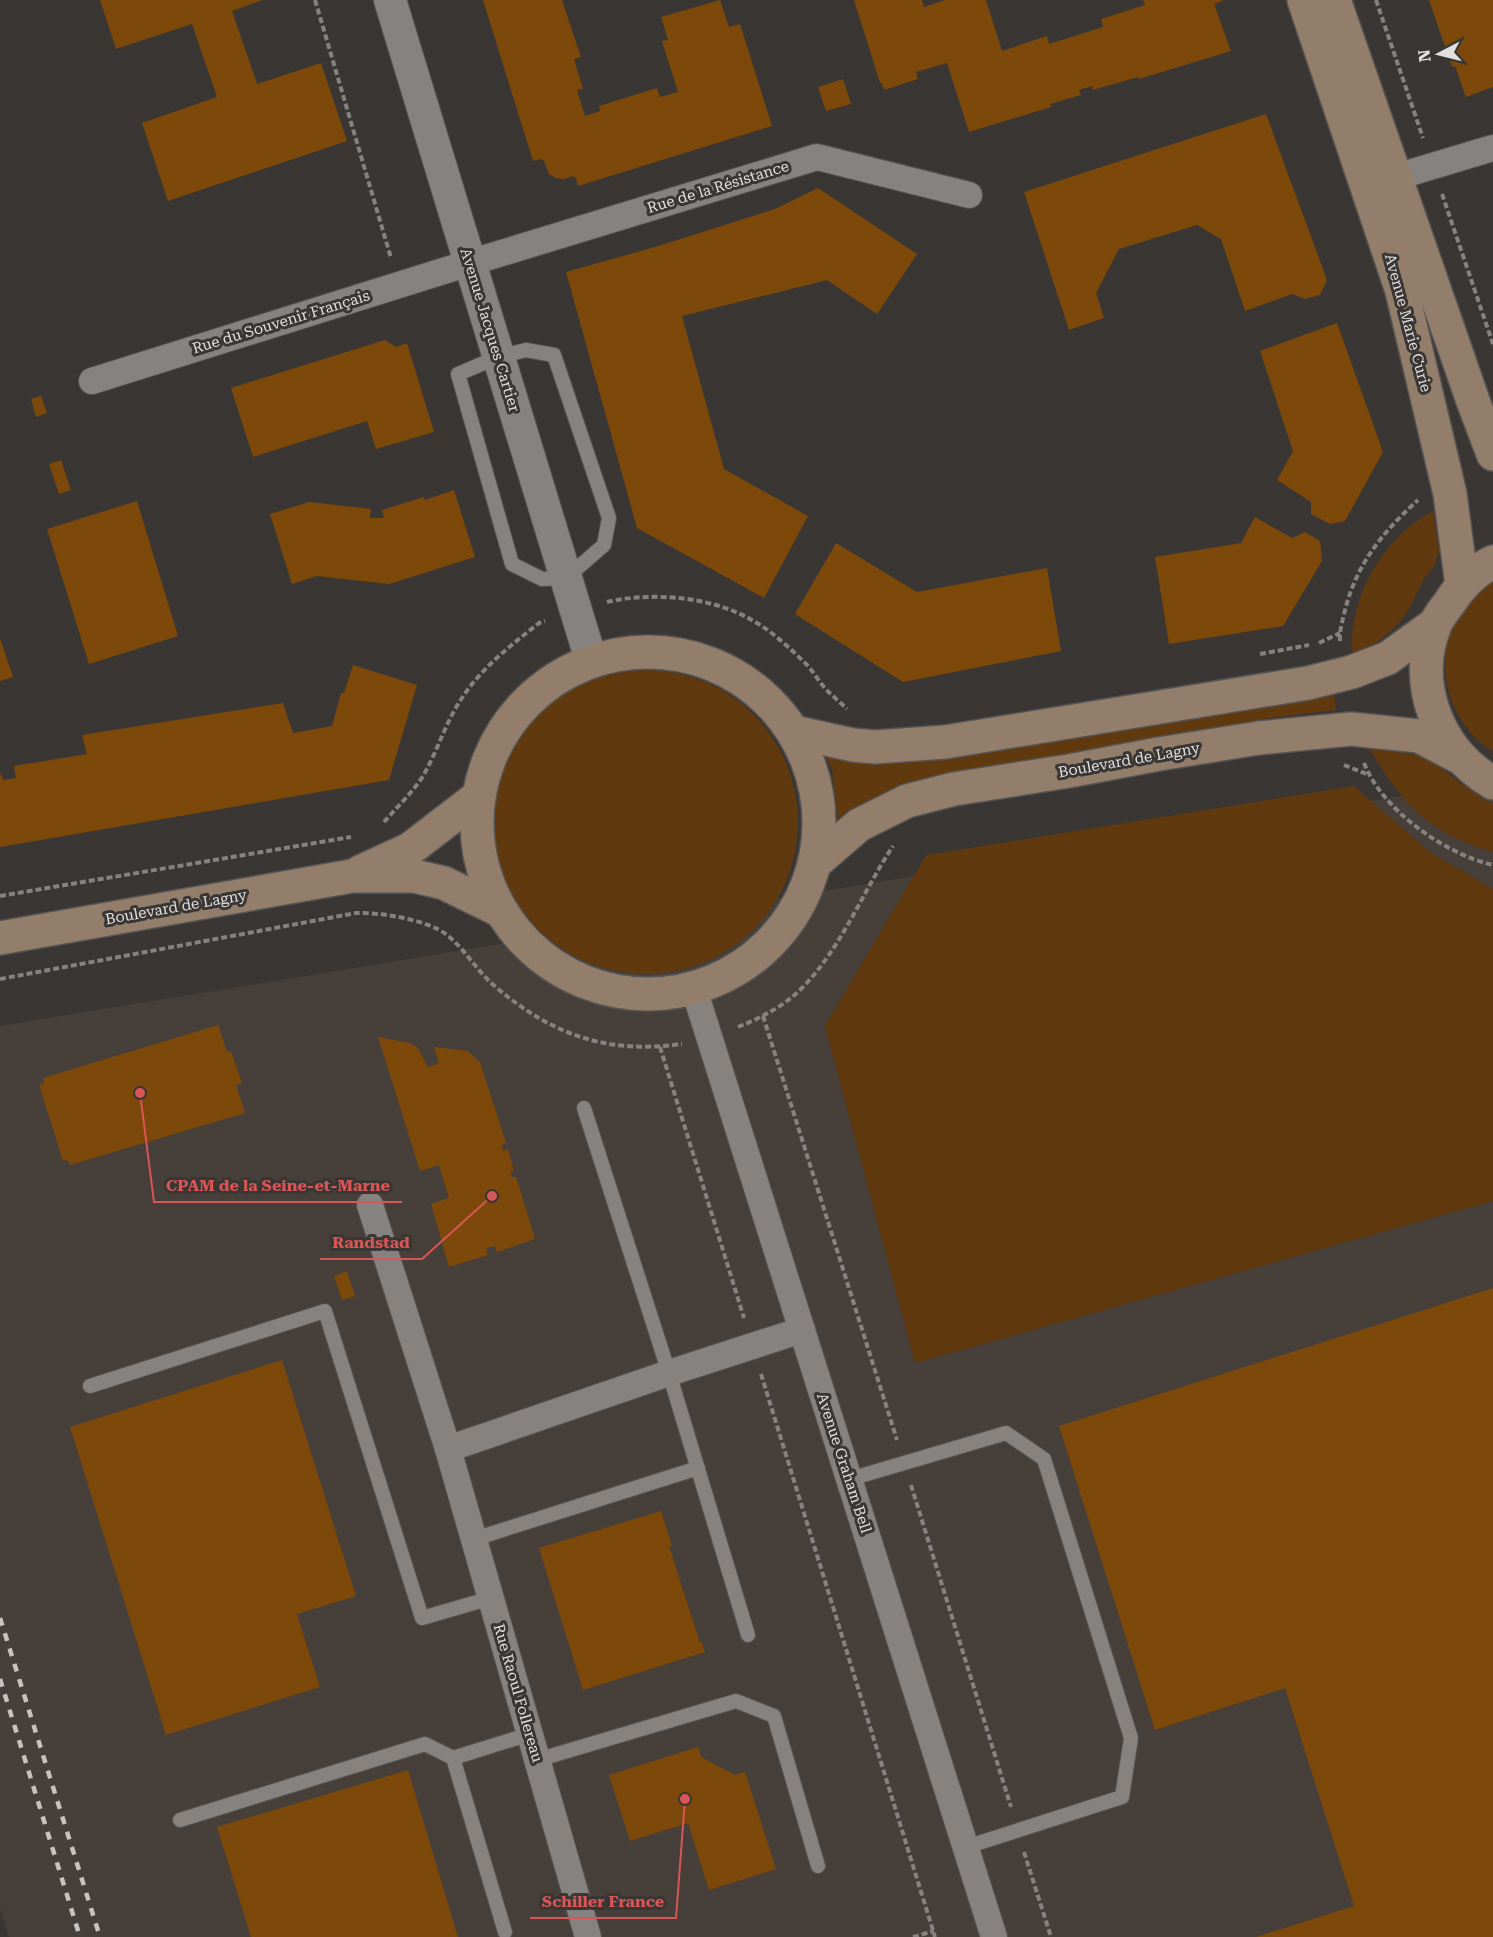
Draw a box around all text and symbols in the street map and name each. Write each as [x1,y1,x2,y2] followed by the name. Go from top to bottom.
[1409,24,1469,84] north arrow
[1414,48,1435,63] text: N
[645,157,791,217] street label: Rue de la Résistance
[457,246,523,414] street label: Avenue Jacques Cartier
[1381,252,1435,394] street label: Avenue Marie Curie
[190,286,372,358] street label: Rue du Souvenir Français
[1057,739,1201,781] street label: Boulevard de Lagny
[104,886,248,928] street label: Boulevard de Lagny
[154,1168,402,1202] callout: CPAM de la Seine-et-Marne
[166,1176,390,1195] text: CPAM de la Seine-et-Marne
[320,1225,422,1259] callout: Randstad
[332,1233,410,1252] text: Randstad
[813,1391,875,1536] street label: Avenue Graham Bell
[490,1622,547,1765] street label: Rue Raoul Follereau
[530,1884,676,1918] callout: Schiller France
[542,1892,664,1911] text: Schiller France

